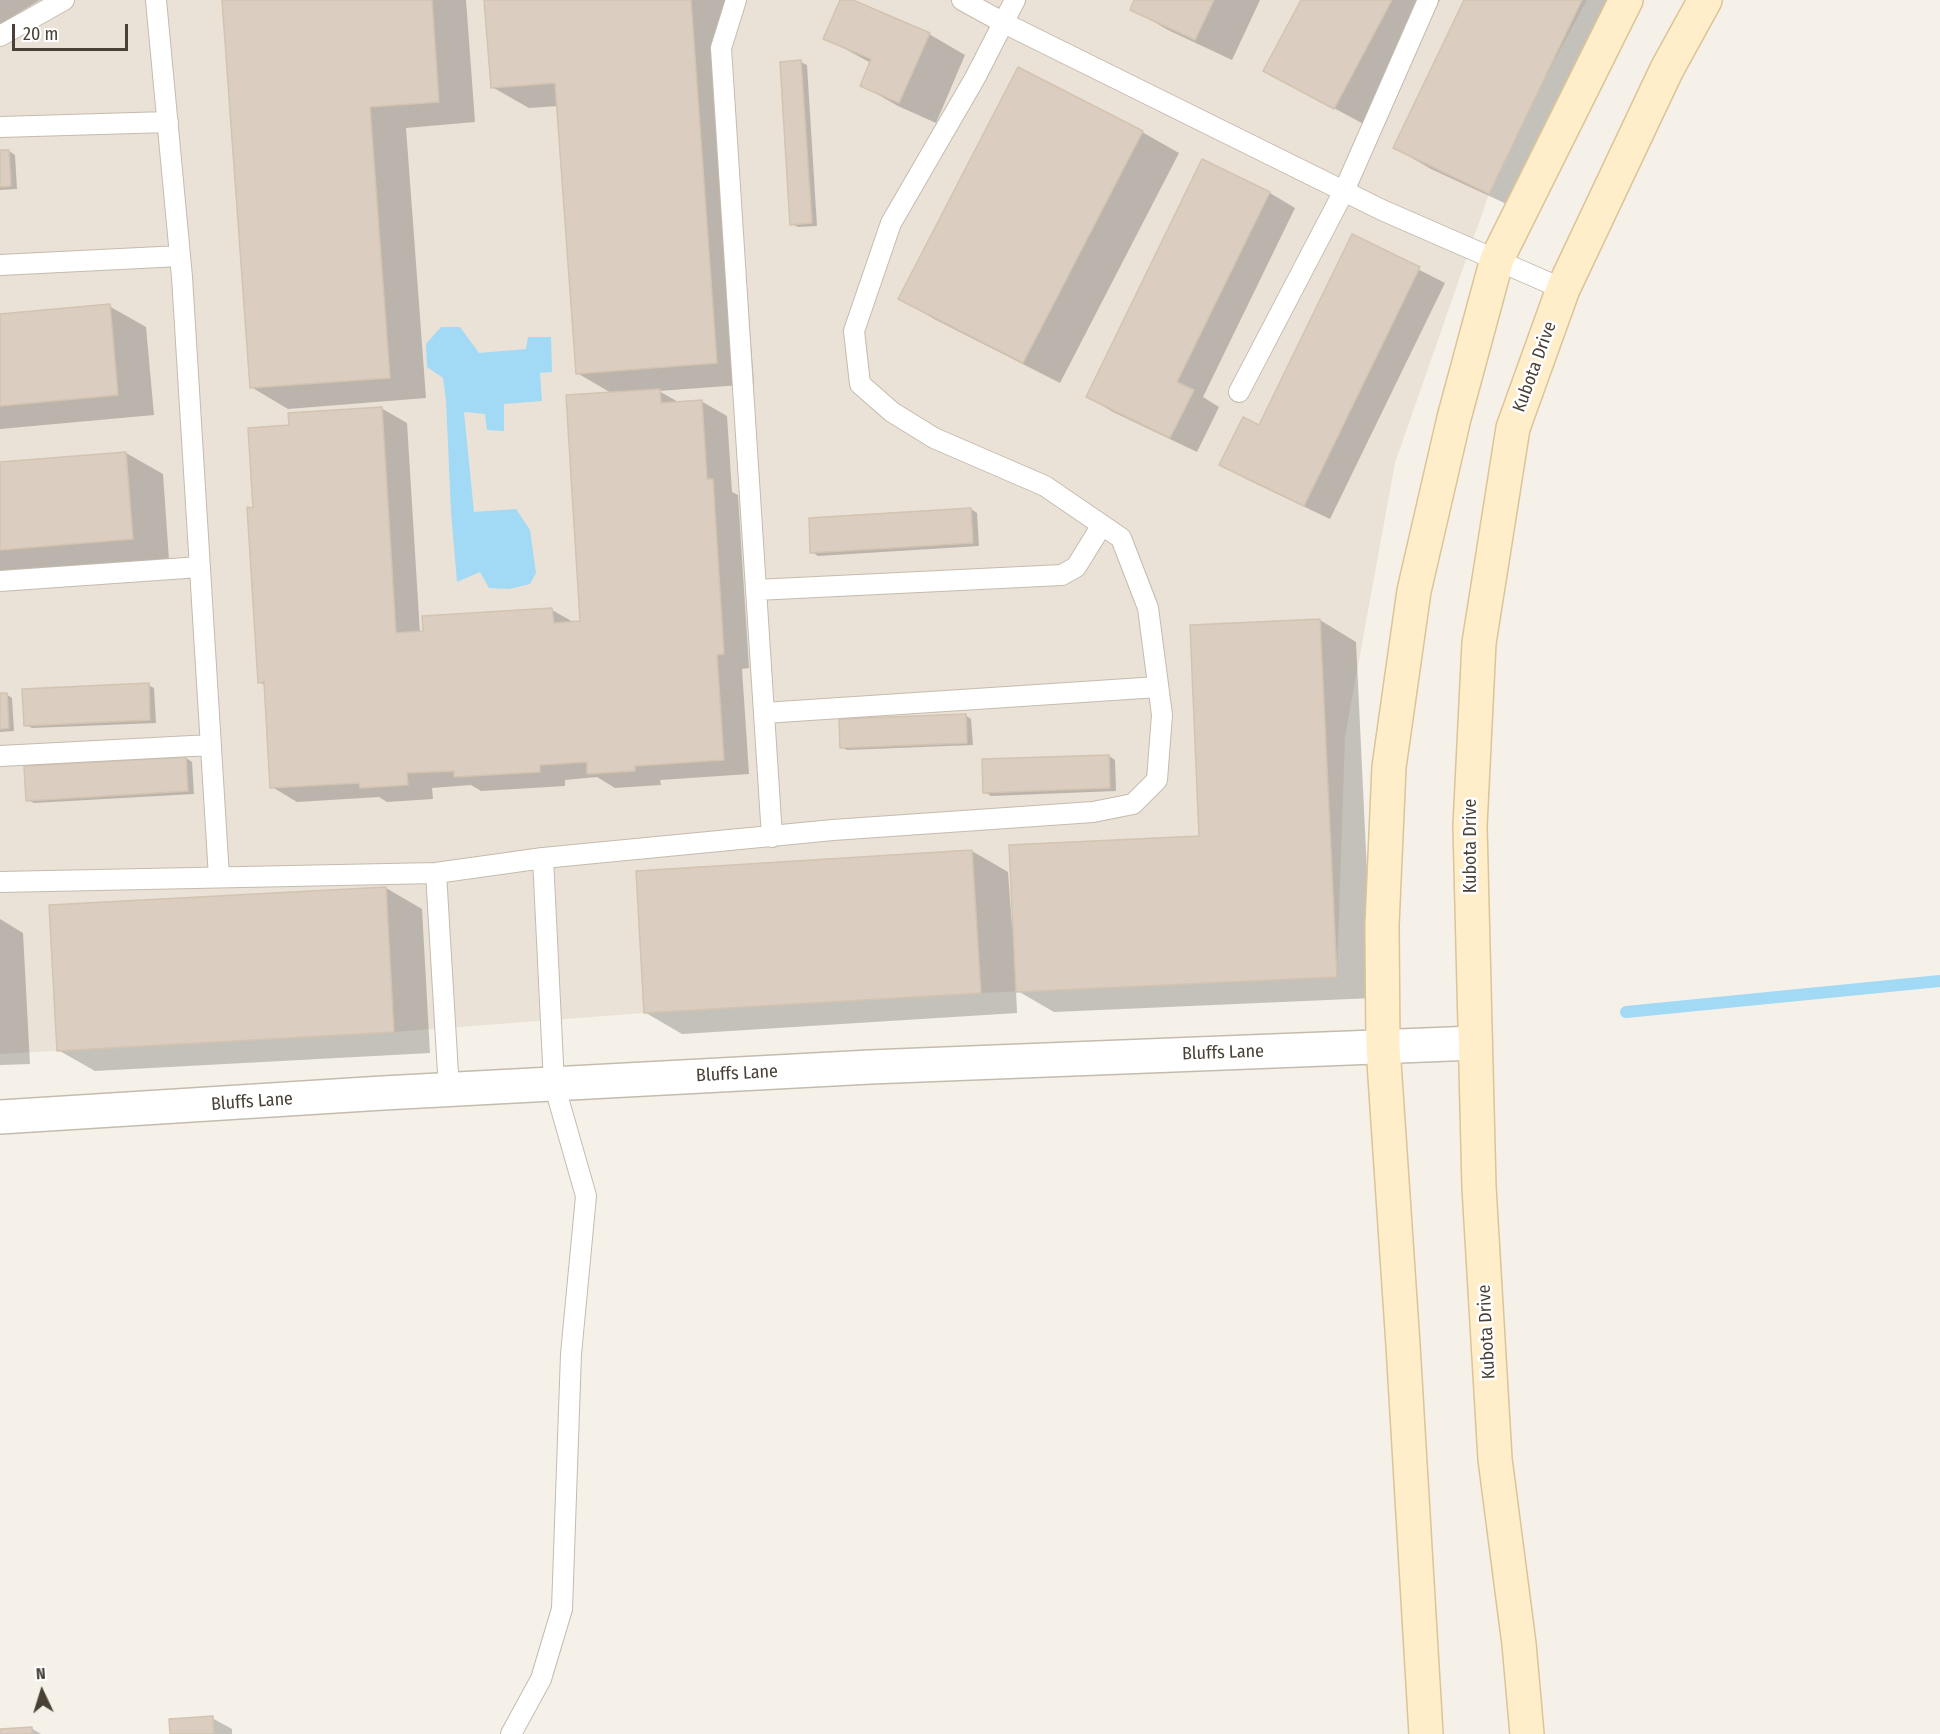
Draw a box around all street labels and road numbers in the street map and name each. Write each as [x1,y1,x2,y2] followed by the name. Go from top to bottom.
[1509,319,1561,415] street label: Kubota Drive
[1460,799,1482,893] street label: Kubota Drive
[1182,1041,1264,1065] street label: Bluffs Lane
[696,1061,778,1087] street label: Bluffs Lane
[210,1088,294,1116] street label: Bluffs Lane
[1474,1284,1500,1380] street label: Kubota Drive

